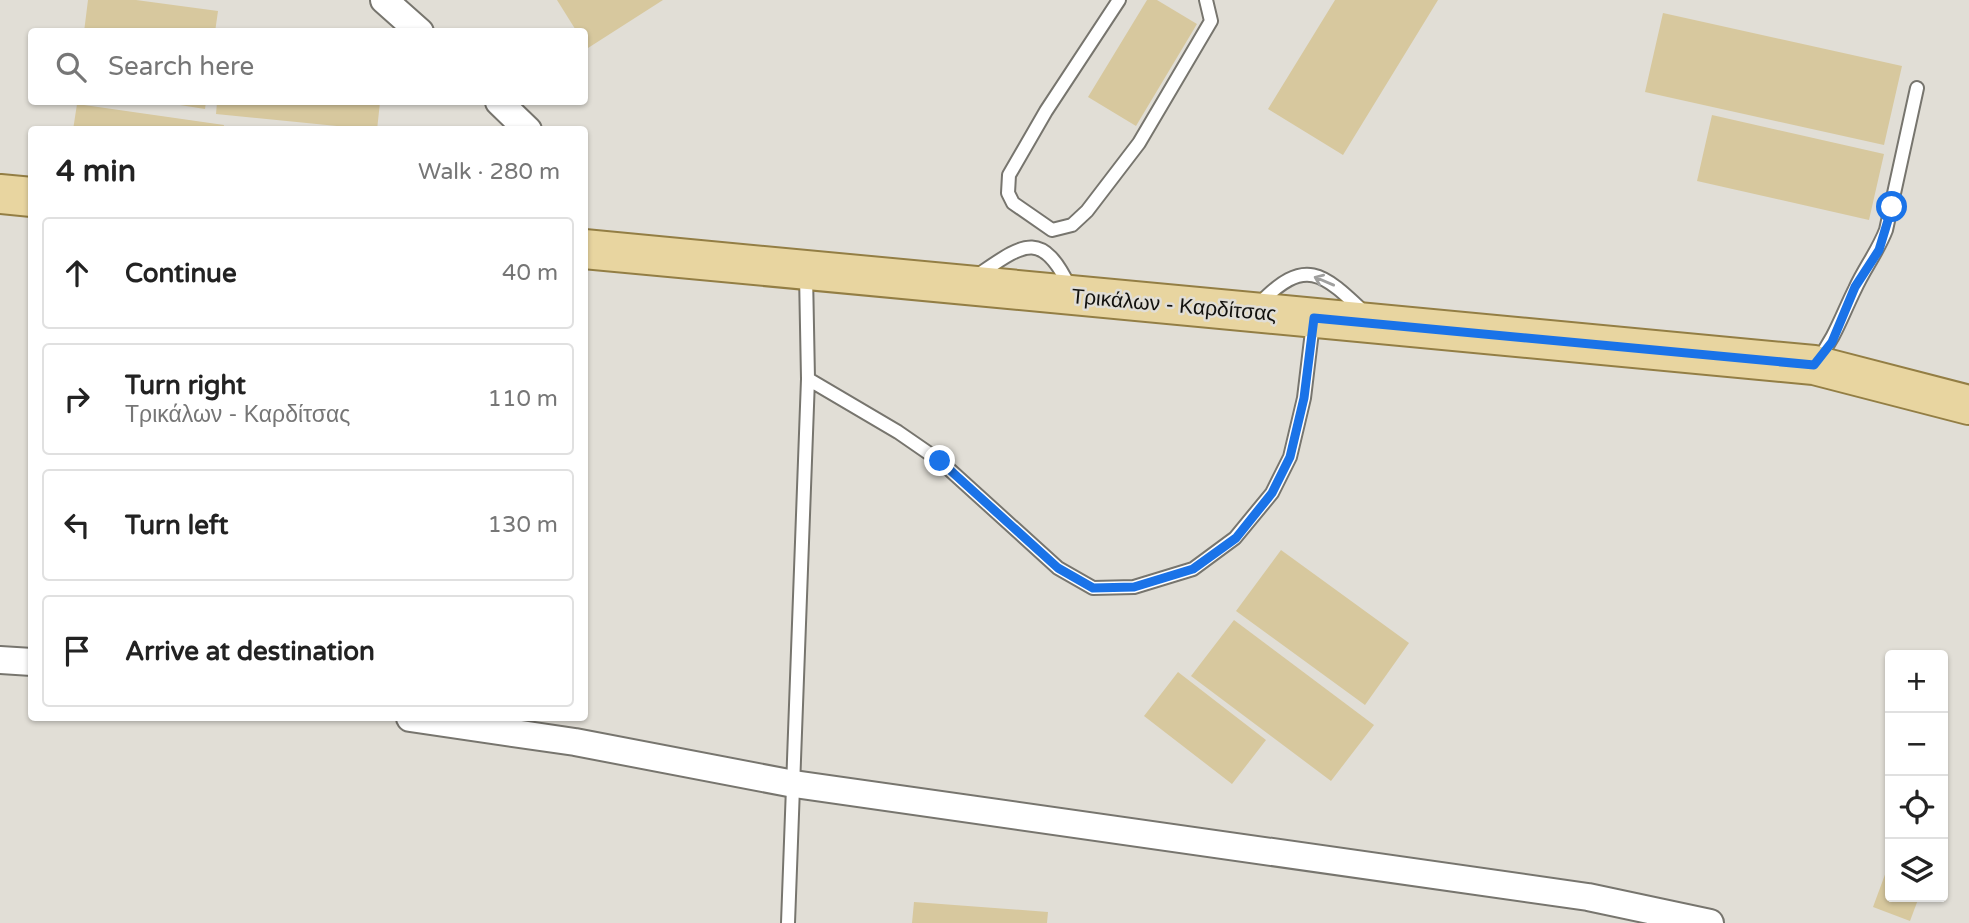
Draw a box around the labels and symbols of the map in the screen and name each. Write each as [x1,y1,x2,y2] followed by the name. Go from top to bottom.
[1876,191,1907,222] route start
[1314,274,1335,287] one-way arrow
[1070,284,1278,327] street label: Τρικάλων - Καρδίτσας
[924,445,955,476] route end

